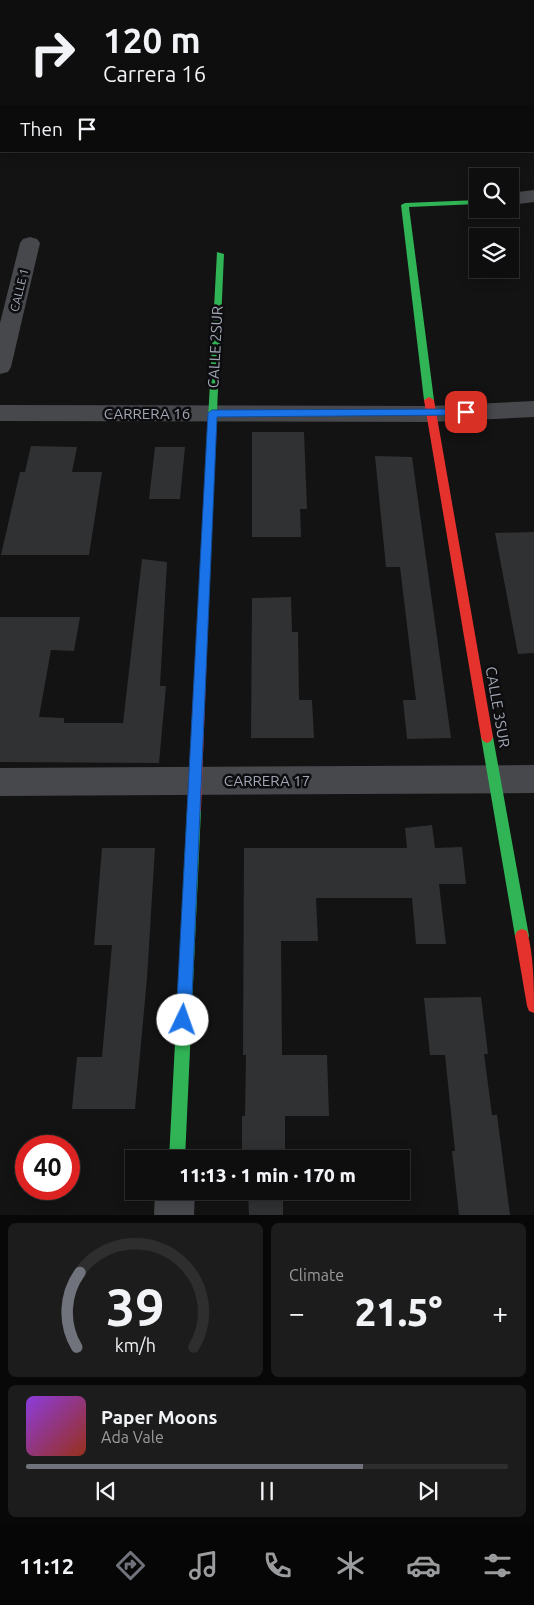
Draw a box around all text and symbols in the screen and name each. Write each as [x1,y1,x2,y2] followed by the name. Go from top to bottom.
[20,20,85,85] icon: right
[103,20,201,60] text: 120 m
[103,61,206,86] text: Carrera 16
[73,115,101,143] icon: arrive
[20,118,63,140] text: Then
[469,168,519,278] map controls
[469,168,519,218] button: search
[469,228,519,278] button: layers
[7,267,31,313] street label: CALLE 1
[204,305,226,389] street label: CALLE 2SUR
[445,391,487,433] pin
[452,398,480,426] icon: arrive
[104,405,190,422] street label: CARRERA 16
[482,665,514,749] street label: CALLE 3SUR
[224,772,310,789] street label: CARRERA 17
[156,993,208,1045] position arrow
[15,1135,80,1200] speed limit sign: 40
[179,1164,356,1186] text: 11:13 · 1 min · 170 m
[289,1266,344,1284] text: Climate
[106,1278,165,1336] text: 39
[355,1291,442,1333] text: 21.5°
[289,1297,305,1328] text: −
[492,1297,508,1328] text: +
[115,1335,156,1355] text: km/h
[101,1406,218,1428] text: Paper Moons
[101,1428,164,1446] text: Ada Vale
[92,1477,120,1505] icon: previous
[253,1477,281,1505] icon: pause
[414,1477,442,1505] icon: next
[113,1548,148,1583] icon: directions
[186,1548,221,1583] icon: music
[260,1548,295,1583] icon: phone
[333,1548,368,1583] icon: climate
[406,1548,441,1583] icon: car
[480,1548,515,1583] icon: filters
[19,1553,74,1578] text: 11:12

